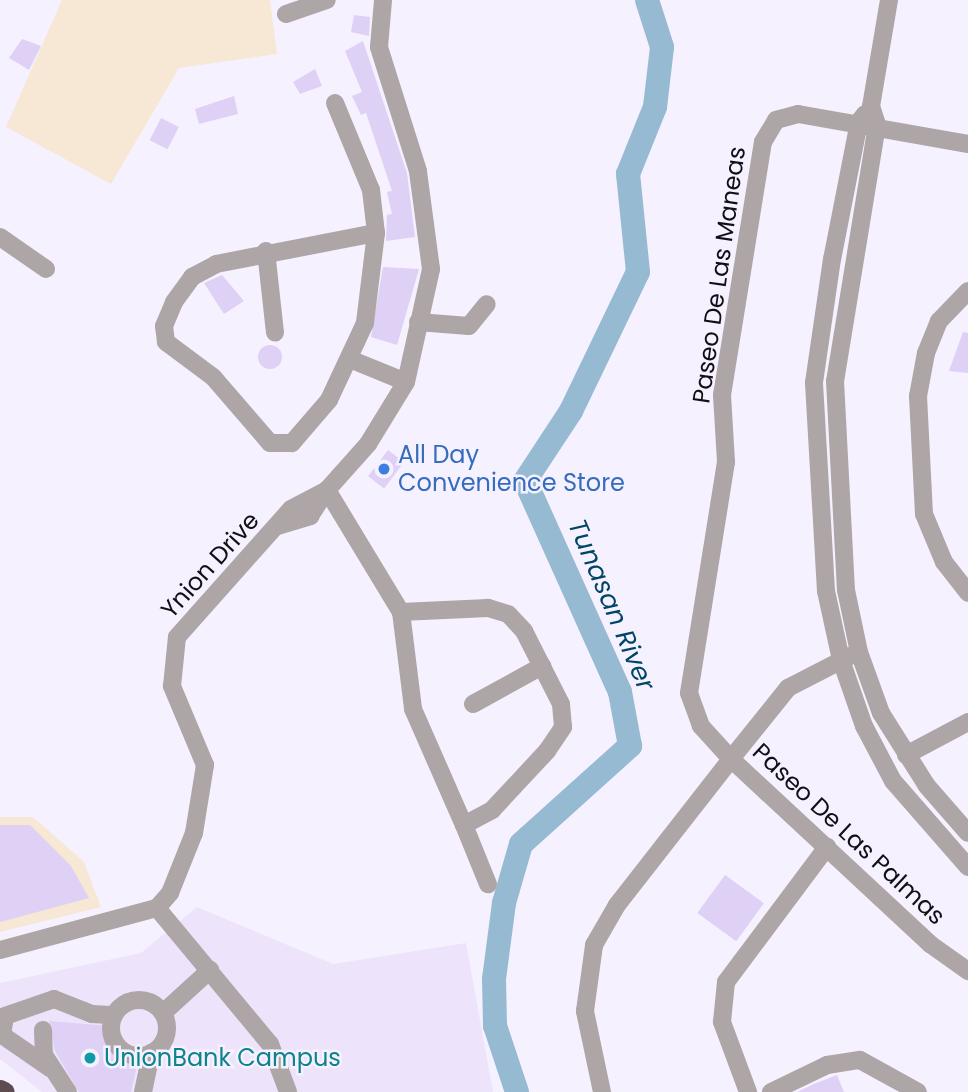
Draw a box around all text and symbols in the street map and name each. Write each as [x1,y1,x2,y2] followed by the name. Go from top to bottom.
[687,145,751,405] street label: Paseo De Las Maneas
[398,441,625,497] place label: All Day Convenience Store
[376,461,392,477] marker: All Day Convenience Store
[155,506,265,624] street label: Ynion Drive
[561,515,661,695] water label: Tunasan River
[747,737,951,931] street label: Paseo De Las Palmas
[104,1044,341,1072] place label: UnionBank Campus
[82,1050,98,1066] marker: UnionBank Campus

